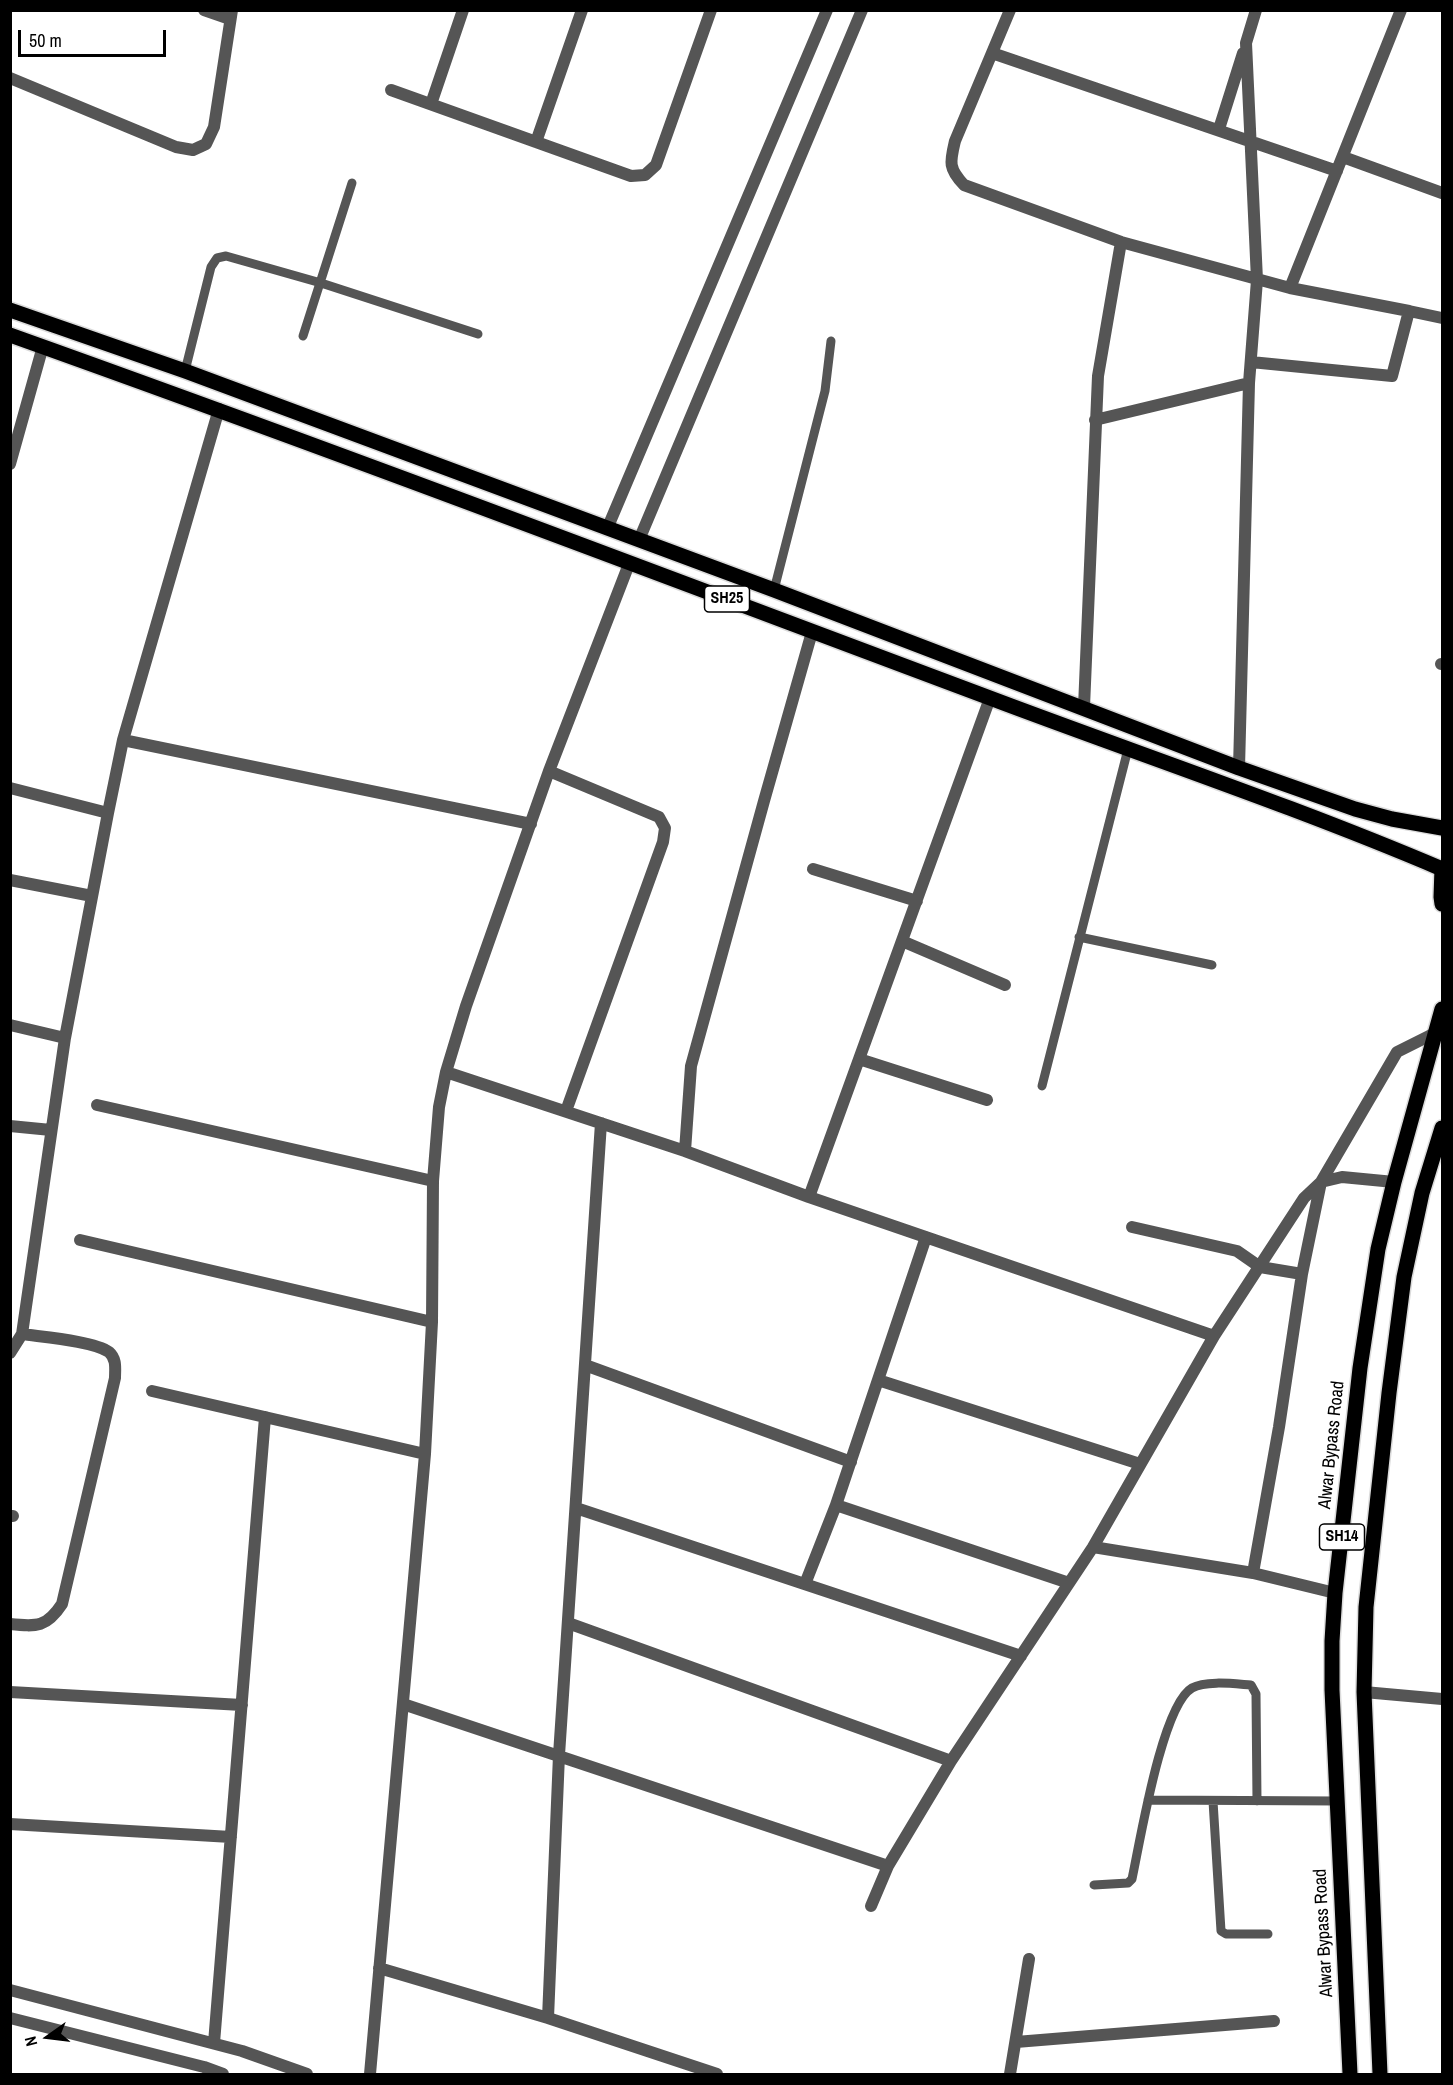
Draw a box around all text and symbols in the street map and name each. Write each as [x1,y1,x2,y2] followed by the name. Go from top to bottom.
[21,18,170,56] scale bar
[29,28,62,53] text: 50 m
[704,586,750,612] road number: SH25
[1315,1380,1349,1510] street label: Alwar Bypass Road
[1320,1524,1364,1550] road number: SH14
[1310,1868,1338,1998] street label: Alwar Bypass Road
[18,2007,78,2067] north arrow
[19,2034,42,2049] text: N

